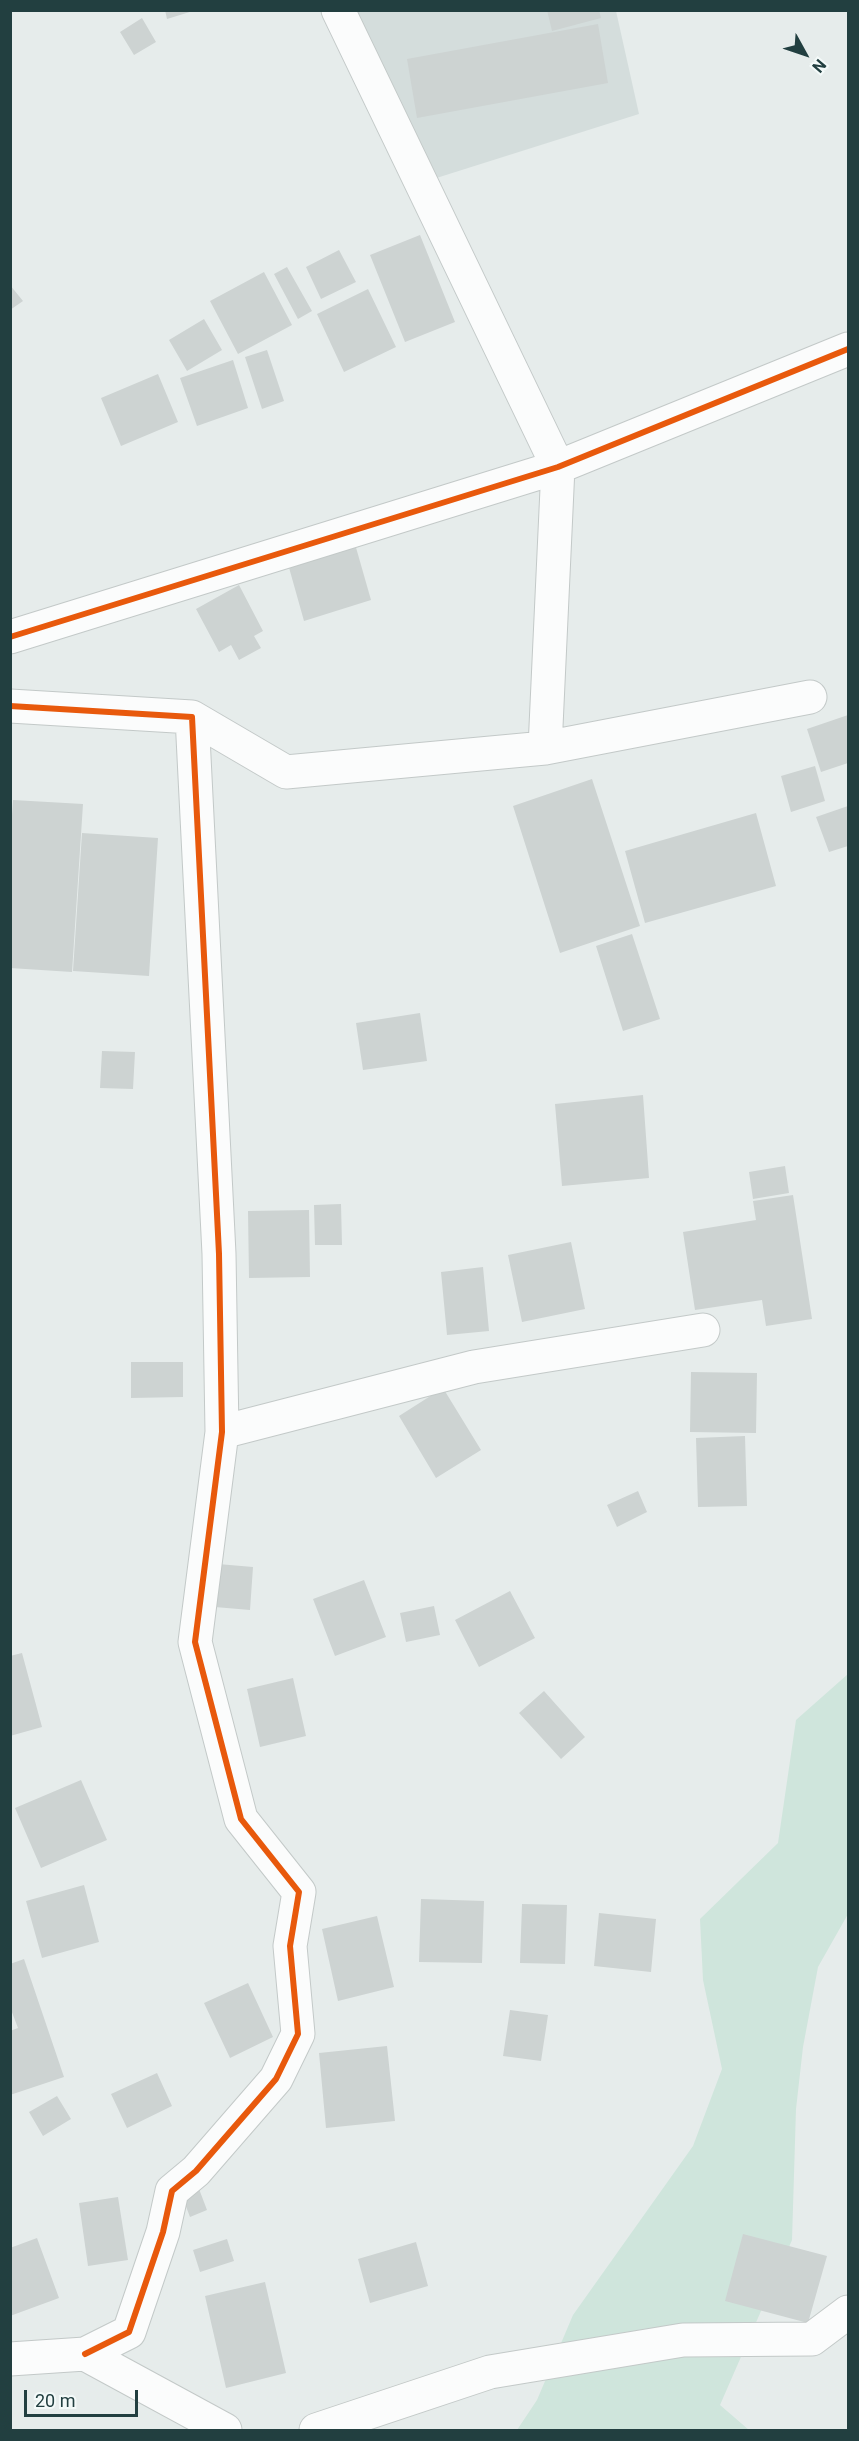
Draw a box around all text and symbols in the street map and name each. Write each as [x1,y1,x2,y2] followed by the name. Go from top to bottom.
[775,24,835,84] north arrow
[808,55,830,76] text: N
[27,2378,141,2416] scale bar
[35,2390,75,2411] text: 20 m

